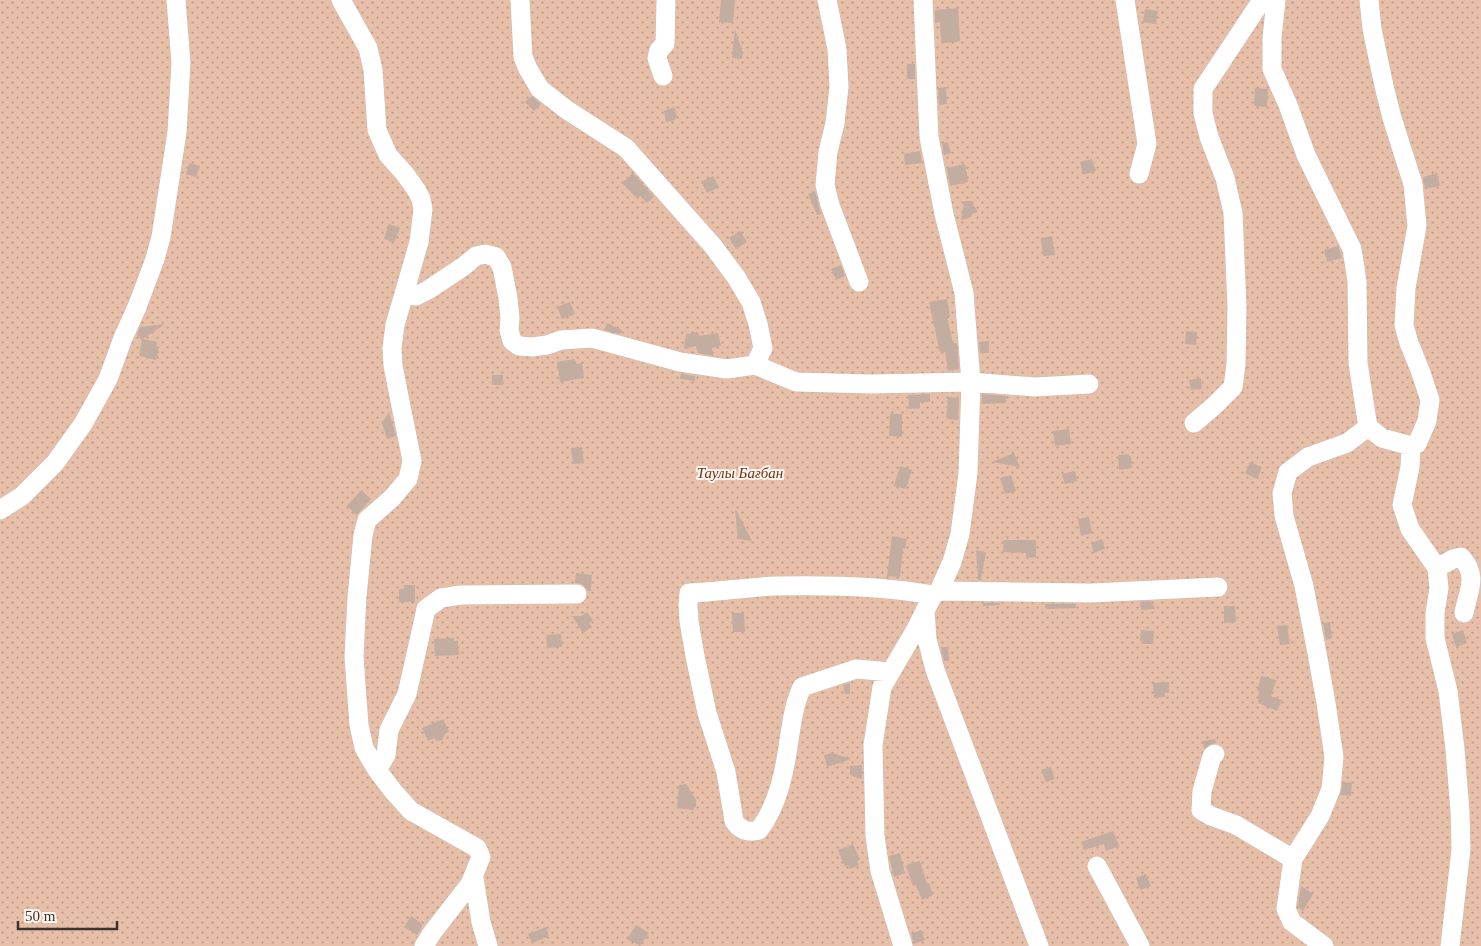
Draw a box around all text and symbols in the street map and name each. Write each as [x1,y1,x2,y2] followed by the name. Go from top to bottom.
[697,465,783,481] park label: Таулы Бағбан
[18,898,116,930] scale bar
[25,908,56,924] text: 50 m

